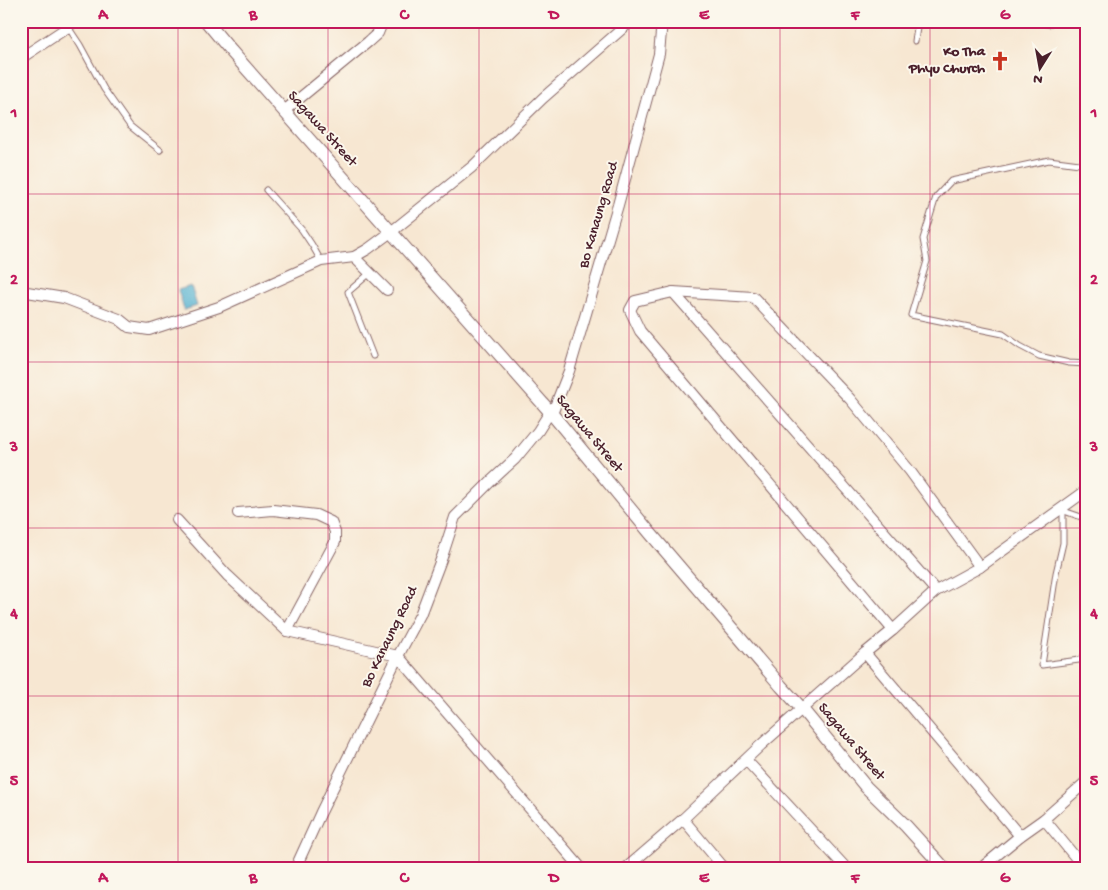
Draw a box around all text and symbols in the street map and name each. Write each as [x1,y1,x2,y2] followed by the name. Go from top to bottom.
[97,7,109,26] text: A
[248,7,258,26] text: B
[399,7,410,26] text: C
[547,7,560,26] text: D
[699,7,710,26] text: E
[850,7,861,26] text: F
[1000,7,1011,26] text: G
[1016,42,1066,92] north arrow
[908,43,986,78] place label: Ko Tha Phyu Church
[989,50,1011,72] church icon: Ko Tha Phyu Church
[1032,69,1044,88] text: N
[283,87,362,172] street label: Sagawa Street
[10,105,17,124] text: 1
[1090,105,1097,124] text: 1
[575,158,623,271] street label: Bo Kanaung Road
[10,272,18,291] text: 2
[1090,272,1098,291] text: 2
[551,392,628,478] street label: Sagawa Street
[9,439,18,458] text: 3
[1089,439,1098,458] text: 3
[357,583,423,691] street label: Bo Kanaung Road
[9,606,18,625] text: 4
[1089,606,1098,625] text: 4
[813,700,890,786] street label: Sagawa Street
[10,773,19,792] text: 5
[1090,773,1099,792] text: 5
[97,870,109,889] text: A
[248,870,258,889] text: B
[399,870,410,889] text: C
[547,870,560,889] text: D
[699,870,710,889] text: E
[850,870,861,889] text: F
[1000,870,1011,889] text: G

